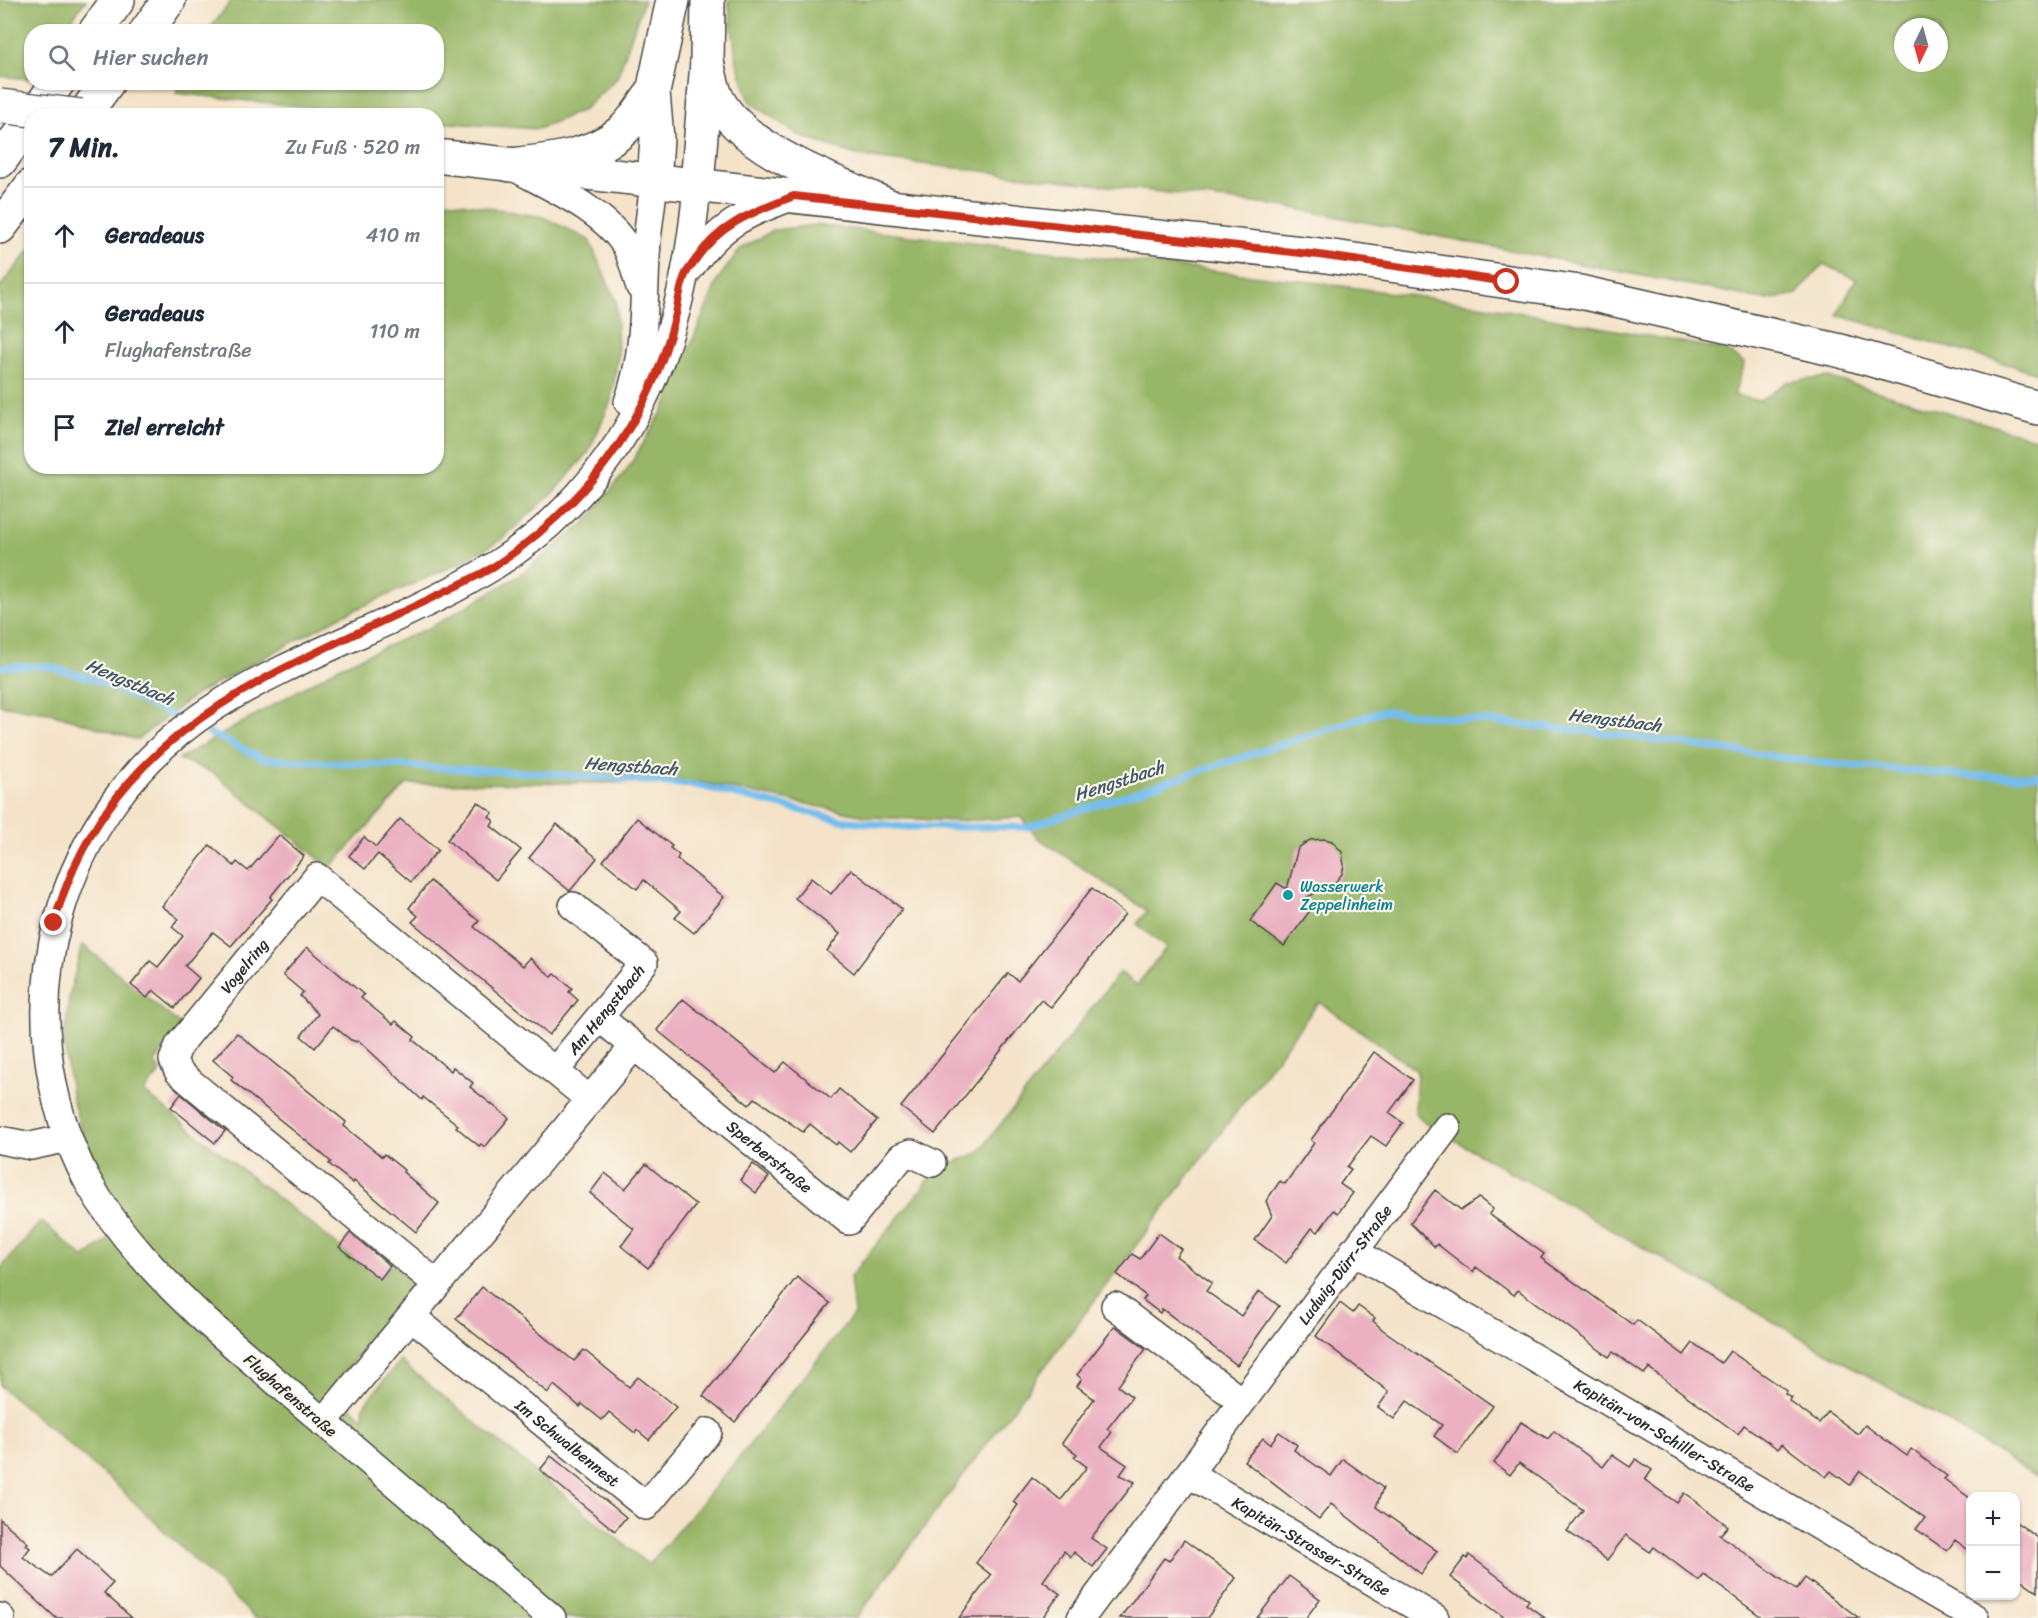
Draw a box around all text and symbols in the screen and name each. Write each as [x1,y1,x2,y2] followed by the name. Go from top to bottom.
[1894,18,1948,72] north arrow
[24,24,444,90] search box
[93,38,208,77] text: Hier suchen
[45,41,78,74] icon: search
[48,124,120,170] text: 7 Min.
[285,130,420,165] text: Zu Fuß · 520 m
[105,216,204,255] text: Geradeaus
[366,218,420,253] text: 410 m
[48,219,81,252] icon: ahead
[1493,268,1519,294] route start
[105,294,204,333] text: Geradeaus
[370,314,420,349] text: 110 m
[48,315,81,348] icon: ahead
[105,333,251,368] text: Flughafenstraße
[105,408,224,447] text: Ziel erreicht
[48,411,81,444] icon: arrive
[81,649,181,716] water label: Hengstbach
[1567,698,1665,742] water label: Hengstbach
[583,747,680,785] water label: Hengstbach
[1070,751,1170,811] water label: Hengstbach
[1300,872,1393,919] place label: Wasserwerk Zeppelinheim
[1281,888,1295,902] marker: Wasserwerk Zeppelinheim
[40,909,66,935] route end
[213,932,276,1000] street label: Vogelring
[559,958,653,1062] street label: Am Hengstbach
[720,1113,819,1201] street label: Sperberstraße
[1290,1198,1400,1331] street label: Ludwig-Dürr-Straße
[237,1346,344,1445] street label: Flughafenstraße
[1568,1370,1761,1500] street label: Kapitän-von-Schiller-Straße
[508,1391,626,1495] street label: Im Schwalbennest
[1226,1488,1396,1604] street label: Kapitän-Strasser-Straße
[1966,1492,2020,1600] map controls
[1966,1492,2020,1546] button: +
[1966,1546,2020,1600] button: −

